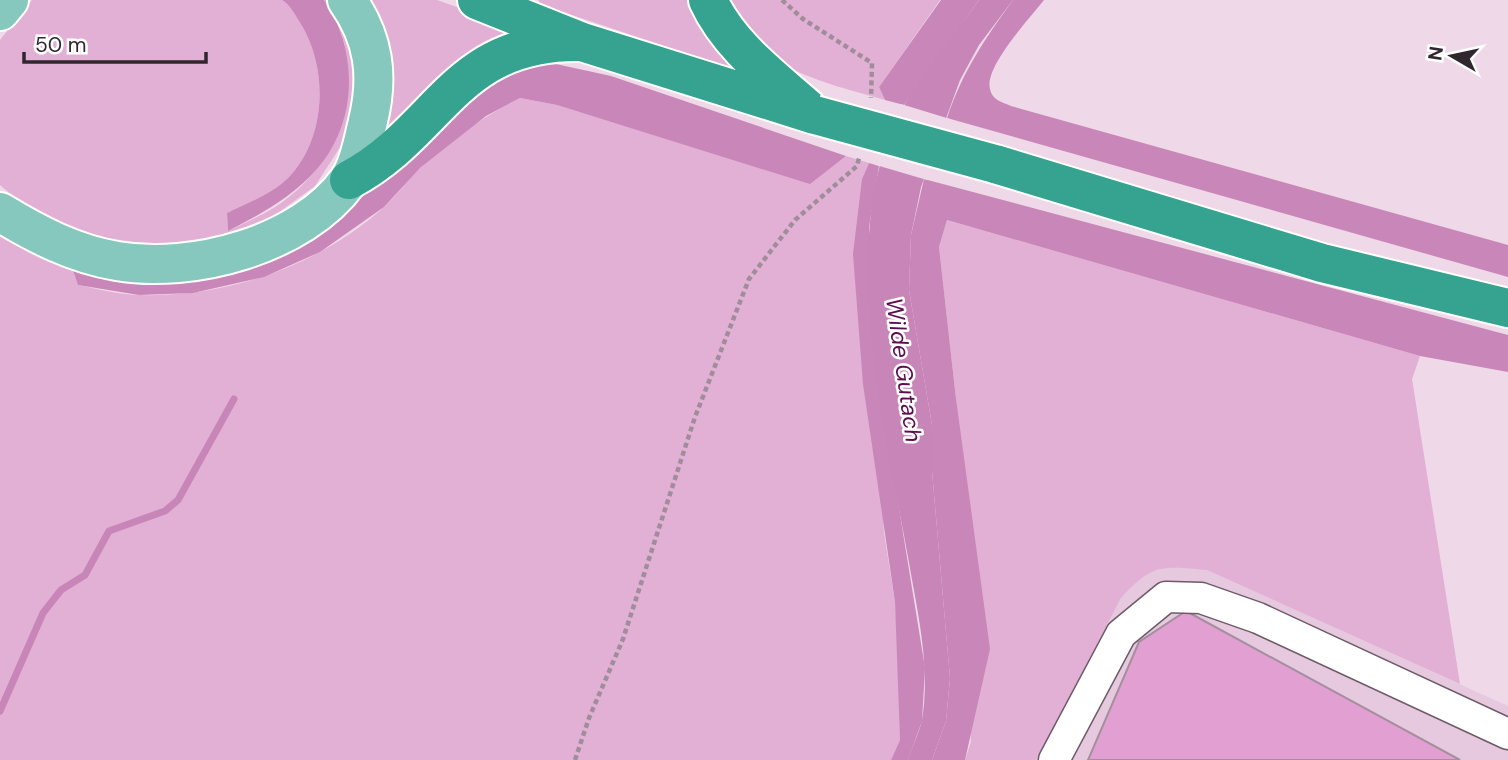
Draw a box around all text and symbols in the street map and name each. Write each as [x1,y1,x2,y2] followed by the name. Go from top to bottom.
[24,21,206,65] scale bar
[1417,21,1487,91] north arrow
[35,31,86,59] text: 50 m
[1422,45,1449,62] text: N
[879,296,929,444] water label: Wilde Gutach

